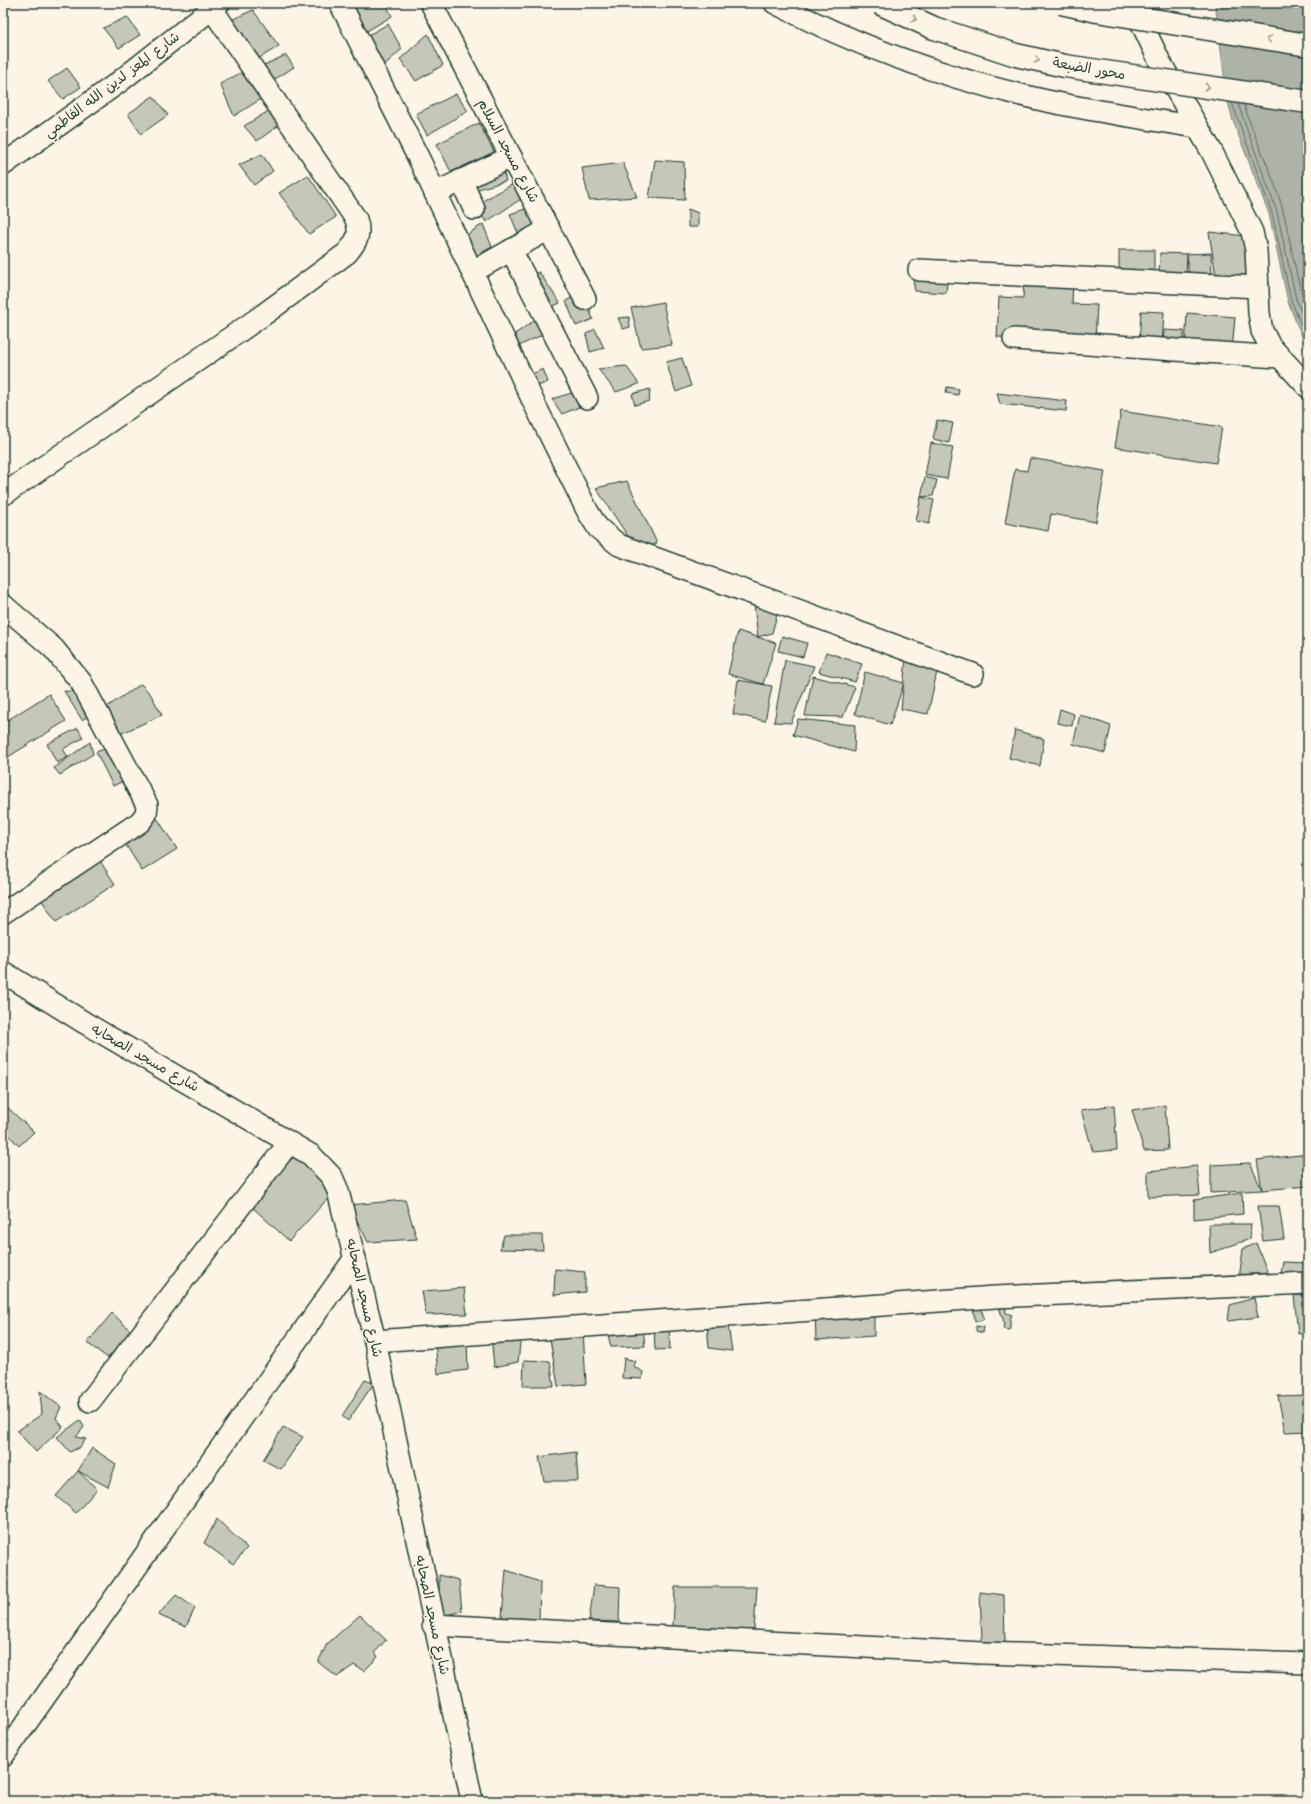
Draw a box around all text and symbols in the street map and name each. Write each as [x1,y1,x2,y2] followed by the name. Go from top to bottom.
[910,14,918,22] one-way arrow
[40,27,185,144] street label: شارع المعز لدين الله الفاطمي
[1266,36,1272,44] one-way arrow
[1051,53,1127,85] street label: محور الضبعة
[1034,55,1041,63] one-way arrow
[1204,82,1210,91] one-way arrow
[472,96,544,206] street label: شارع مسجد السلام
[87,1019,203,1097] street label: شارع مسجد الصحابه
[341,1236,387,1360] street label: شارع مسجد الصحابه
[410,1553,454,1677] street label: شارع مسجد الصحابه

